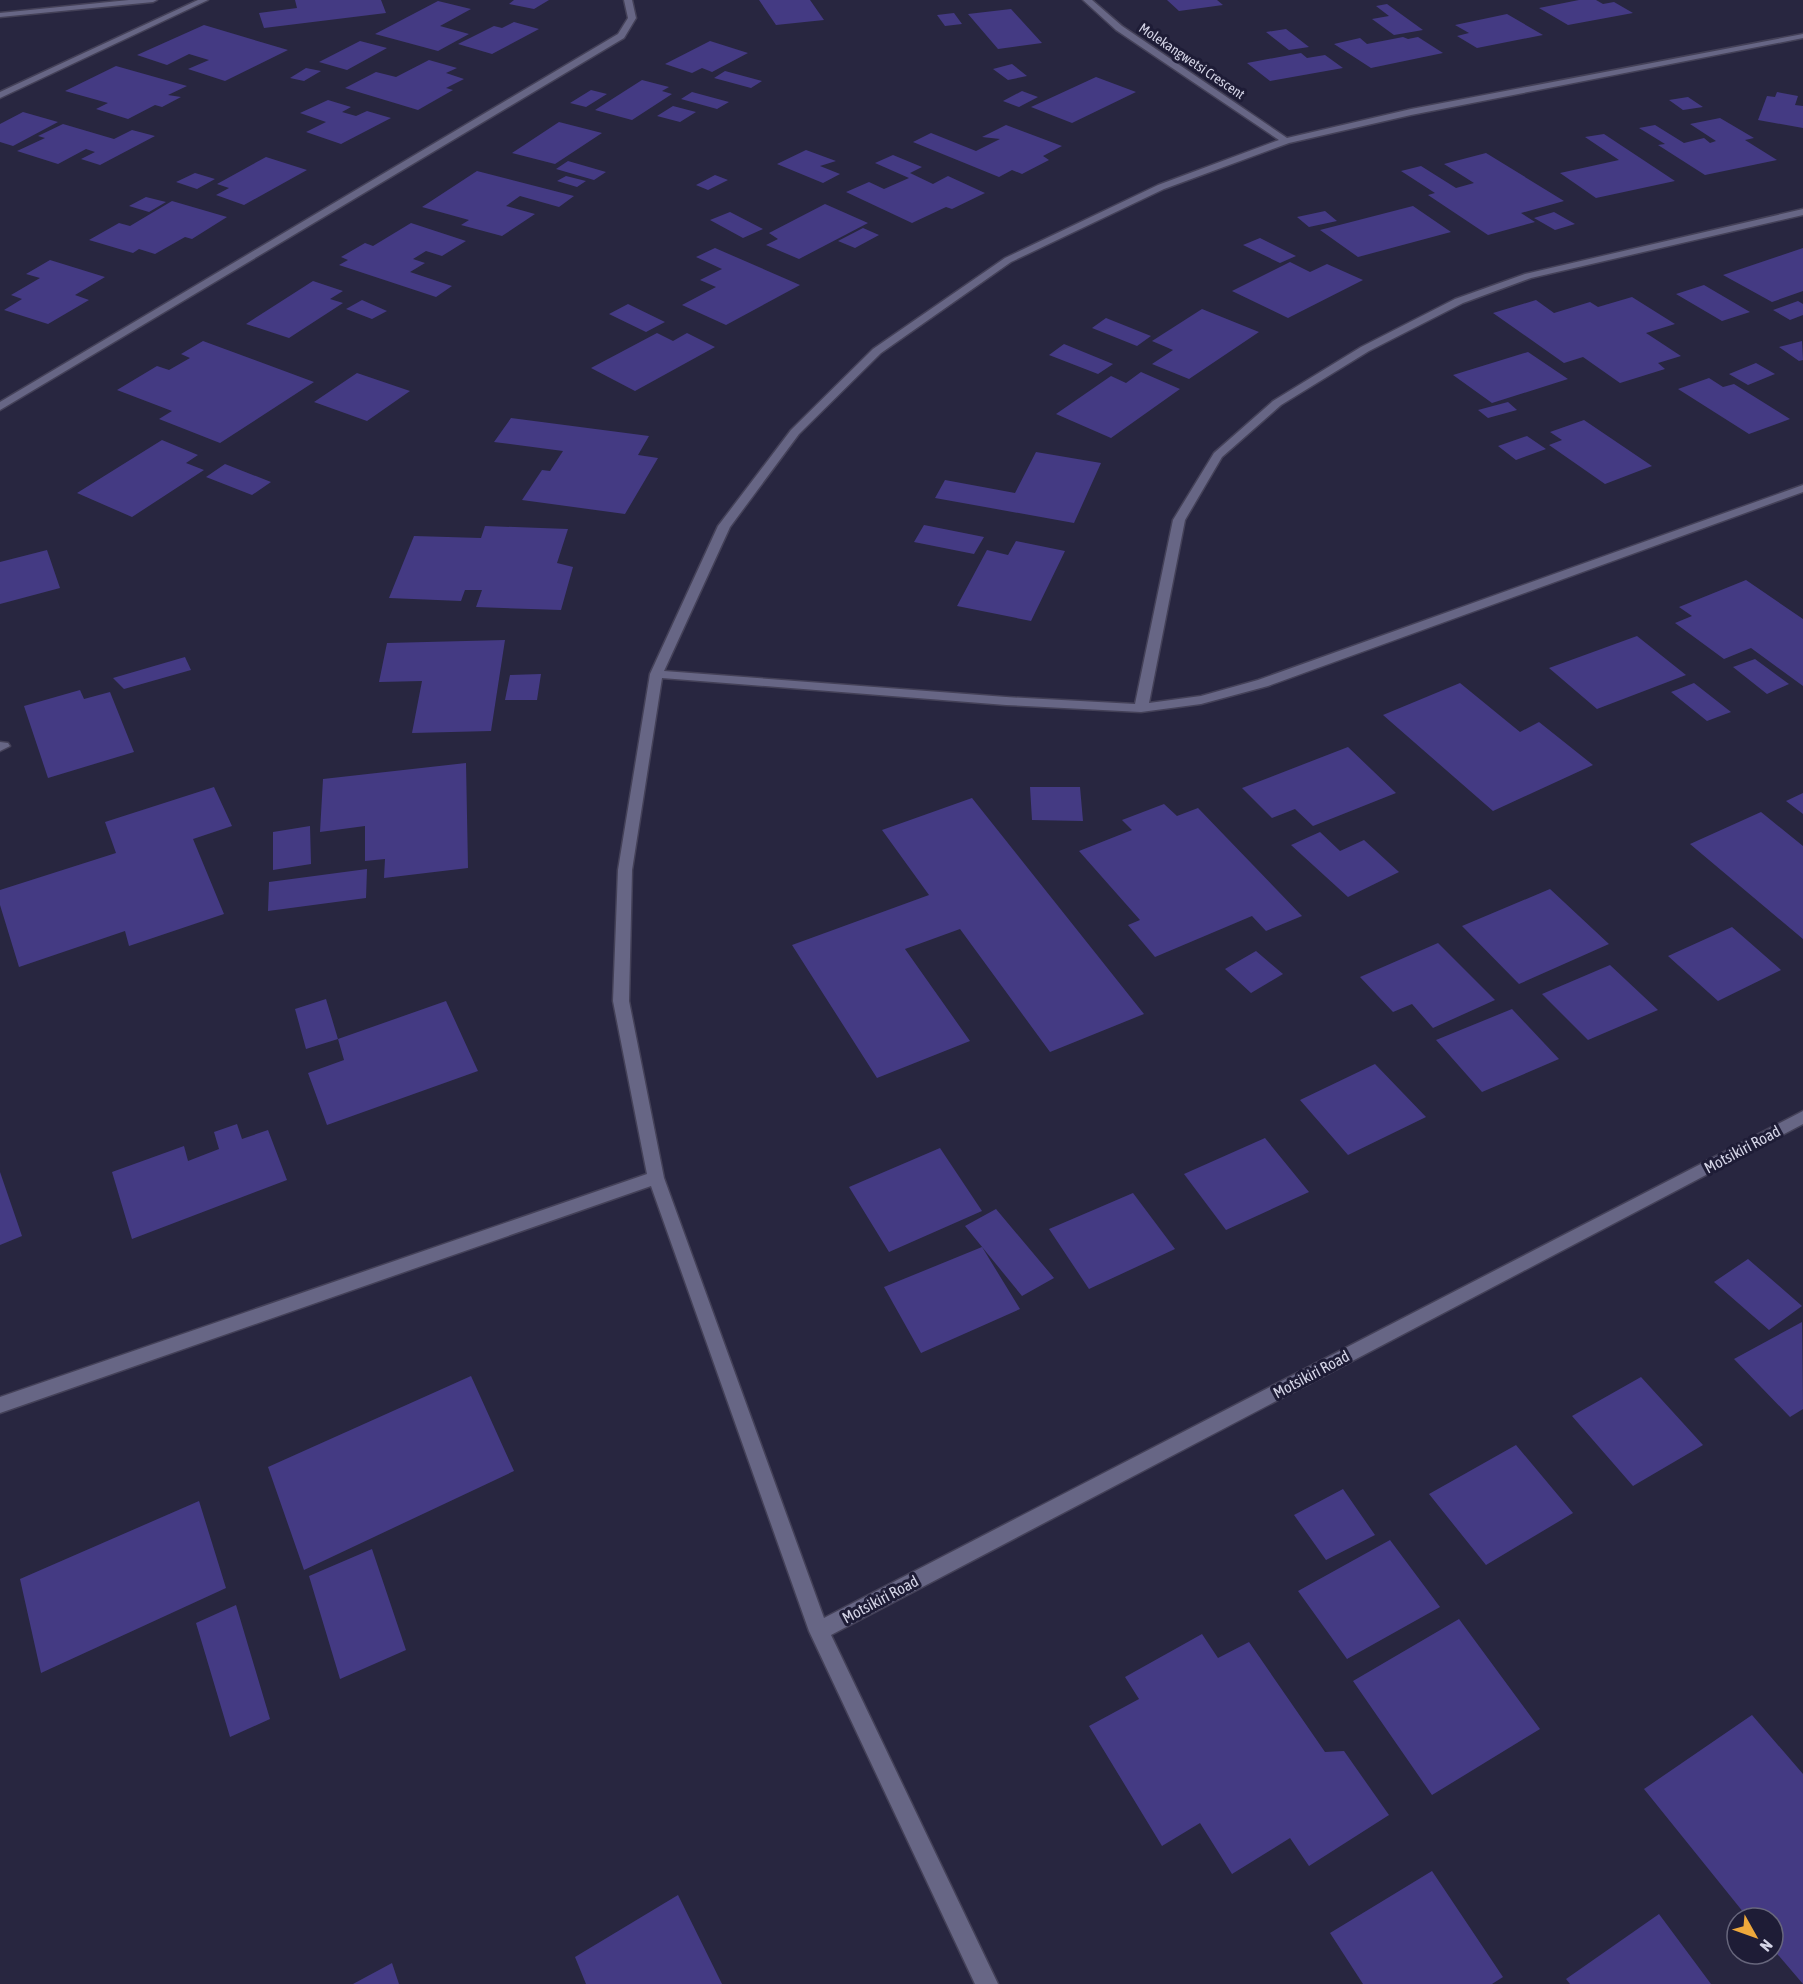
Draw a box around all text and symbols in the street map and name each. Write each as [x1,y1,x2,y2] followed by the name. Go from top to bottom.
[1136,20,1248,102] street label: Molekangwetsi Crescent
[1701,1121,1783,1177] street label: Motsikiri Road
[1270,1346,1352,1402] street label: Motsikiri Road
[839,1571,921,1627] street label: Motsikiri Road
[1725,1906,1785,1966] north arrow
[1757,1936,1776,1955] text: N

